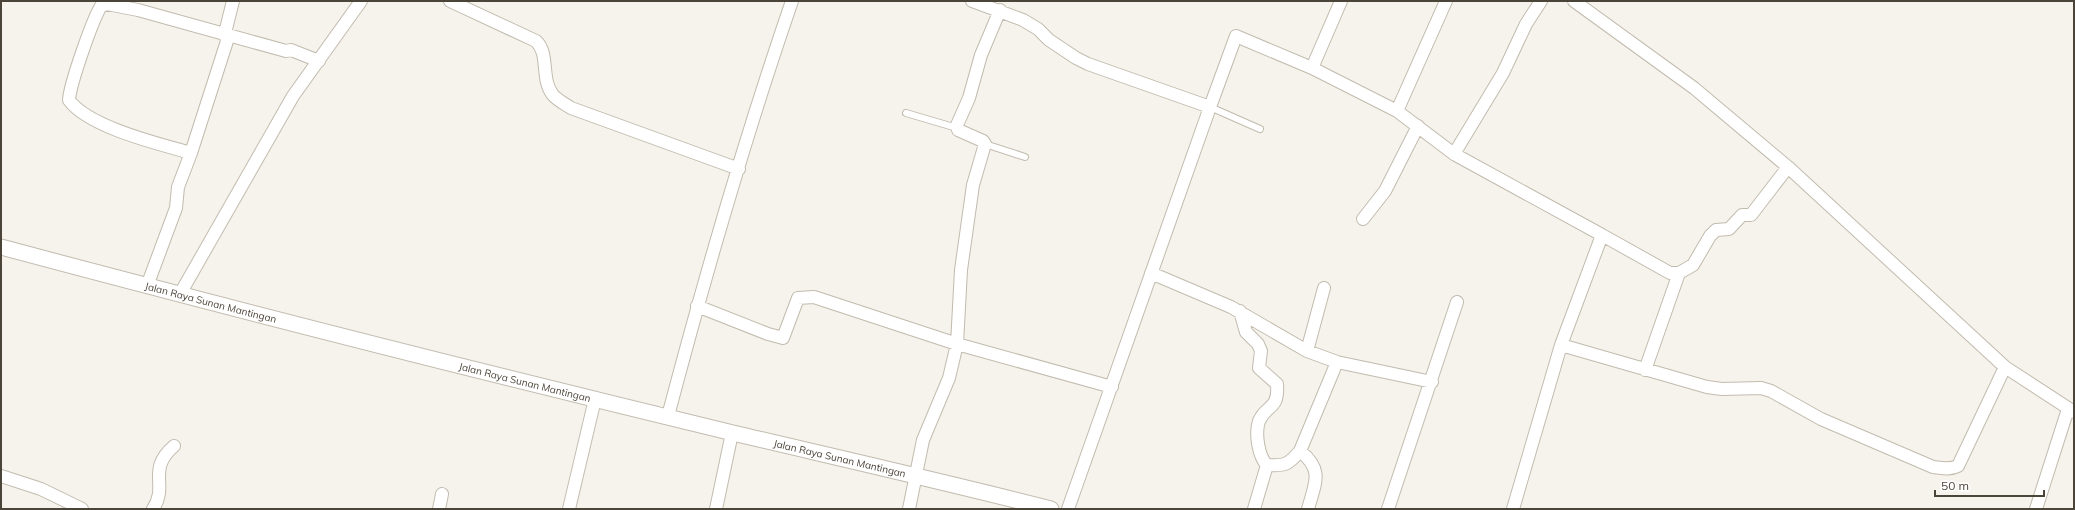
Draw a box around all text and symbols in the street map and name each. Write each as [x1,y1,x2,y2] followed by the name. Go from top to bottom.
[144,279,278,326] street label: Jalan Raya Sunan Mantingan
[458,360,592,405] street label: Jalan Raya Sunan Mantingan
[772,437,907,480] street label: Jalan Raya Sunan Mantingan
[1935,472,2044,498] scale bar
[1941,478,1969,493] text: 50 m

